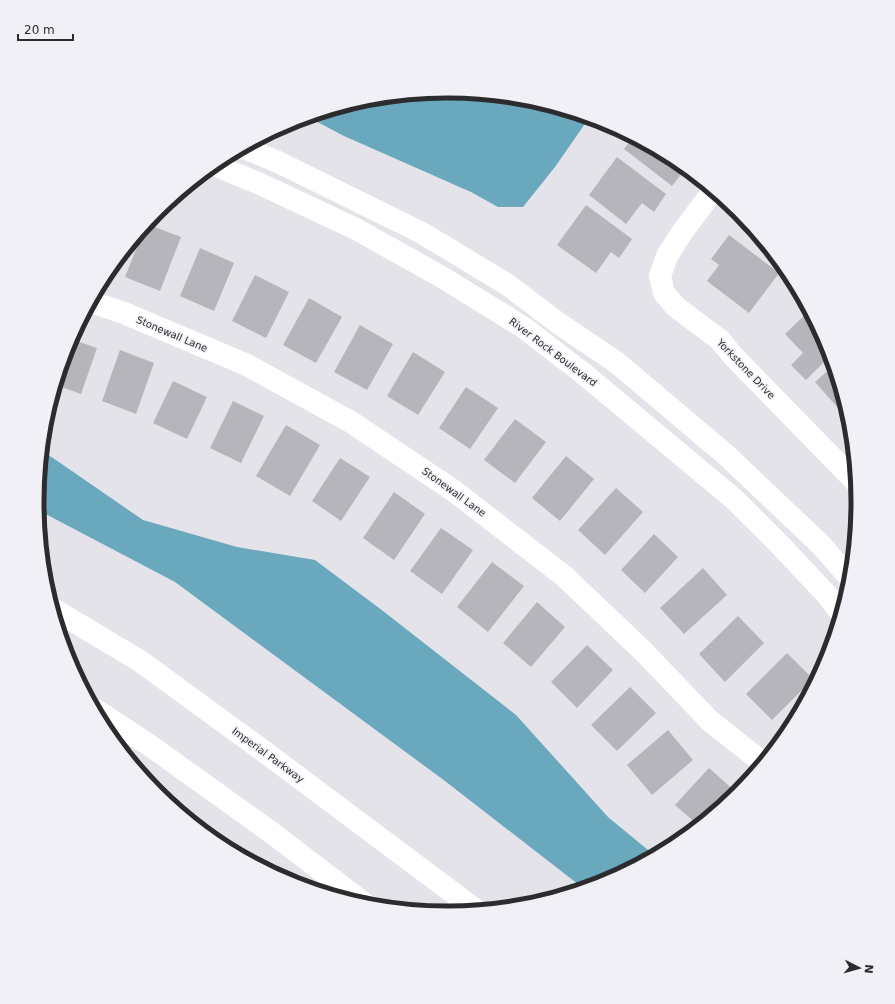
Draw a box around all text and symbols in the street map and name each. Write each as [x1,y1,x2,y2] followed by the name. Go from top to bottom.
[18,16,73,42] scale bar
[24,23,55,37] text: 20 m
[135,314,209,354] street label: Stonewall Lane
[507,315,599,389] street label: River Rock Boulevard
[714,336,777,401] street label: Yorkstone Drive
[420,465,488,519] street label: Stonewall Lane
[230,725,306,785] street label: Imperial Parkway
[839,948,879,988] north arrow
[862,964,875,974] text: N

